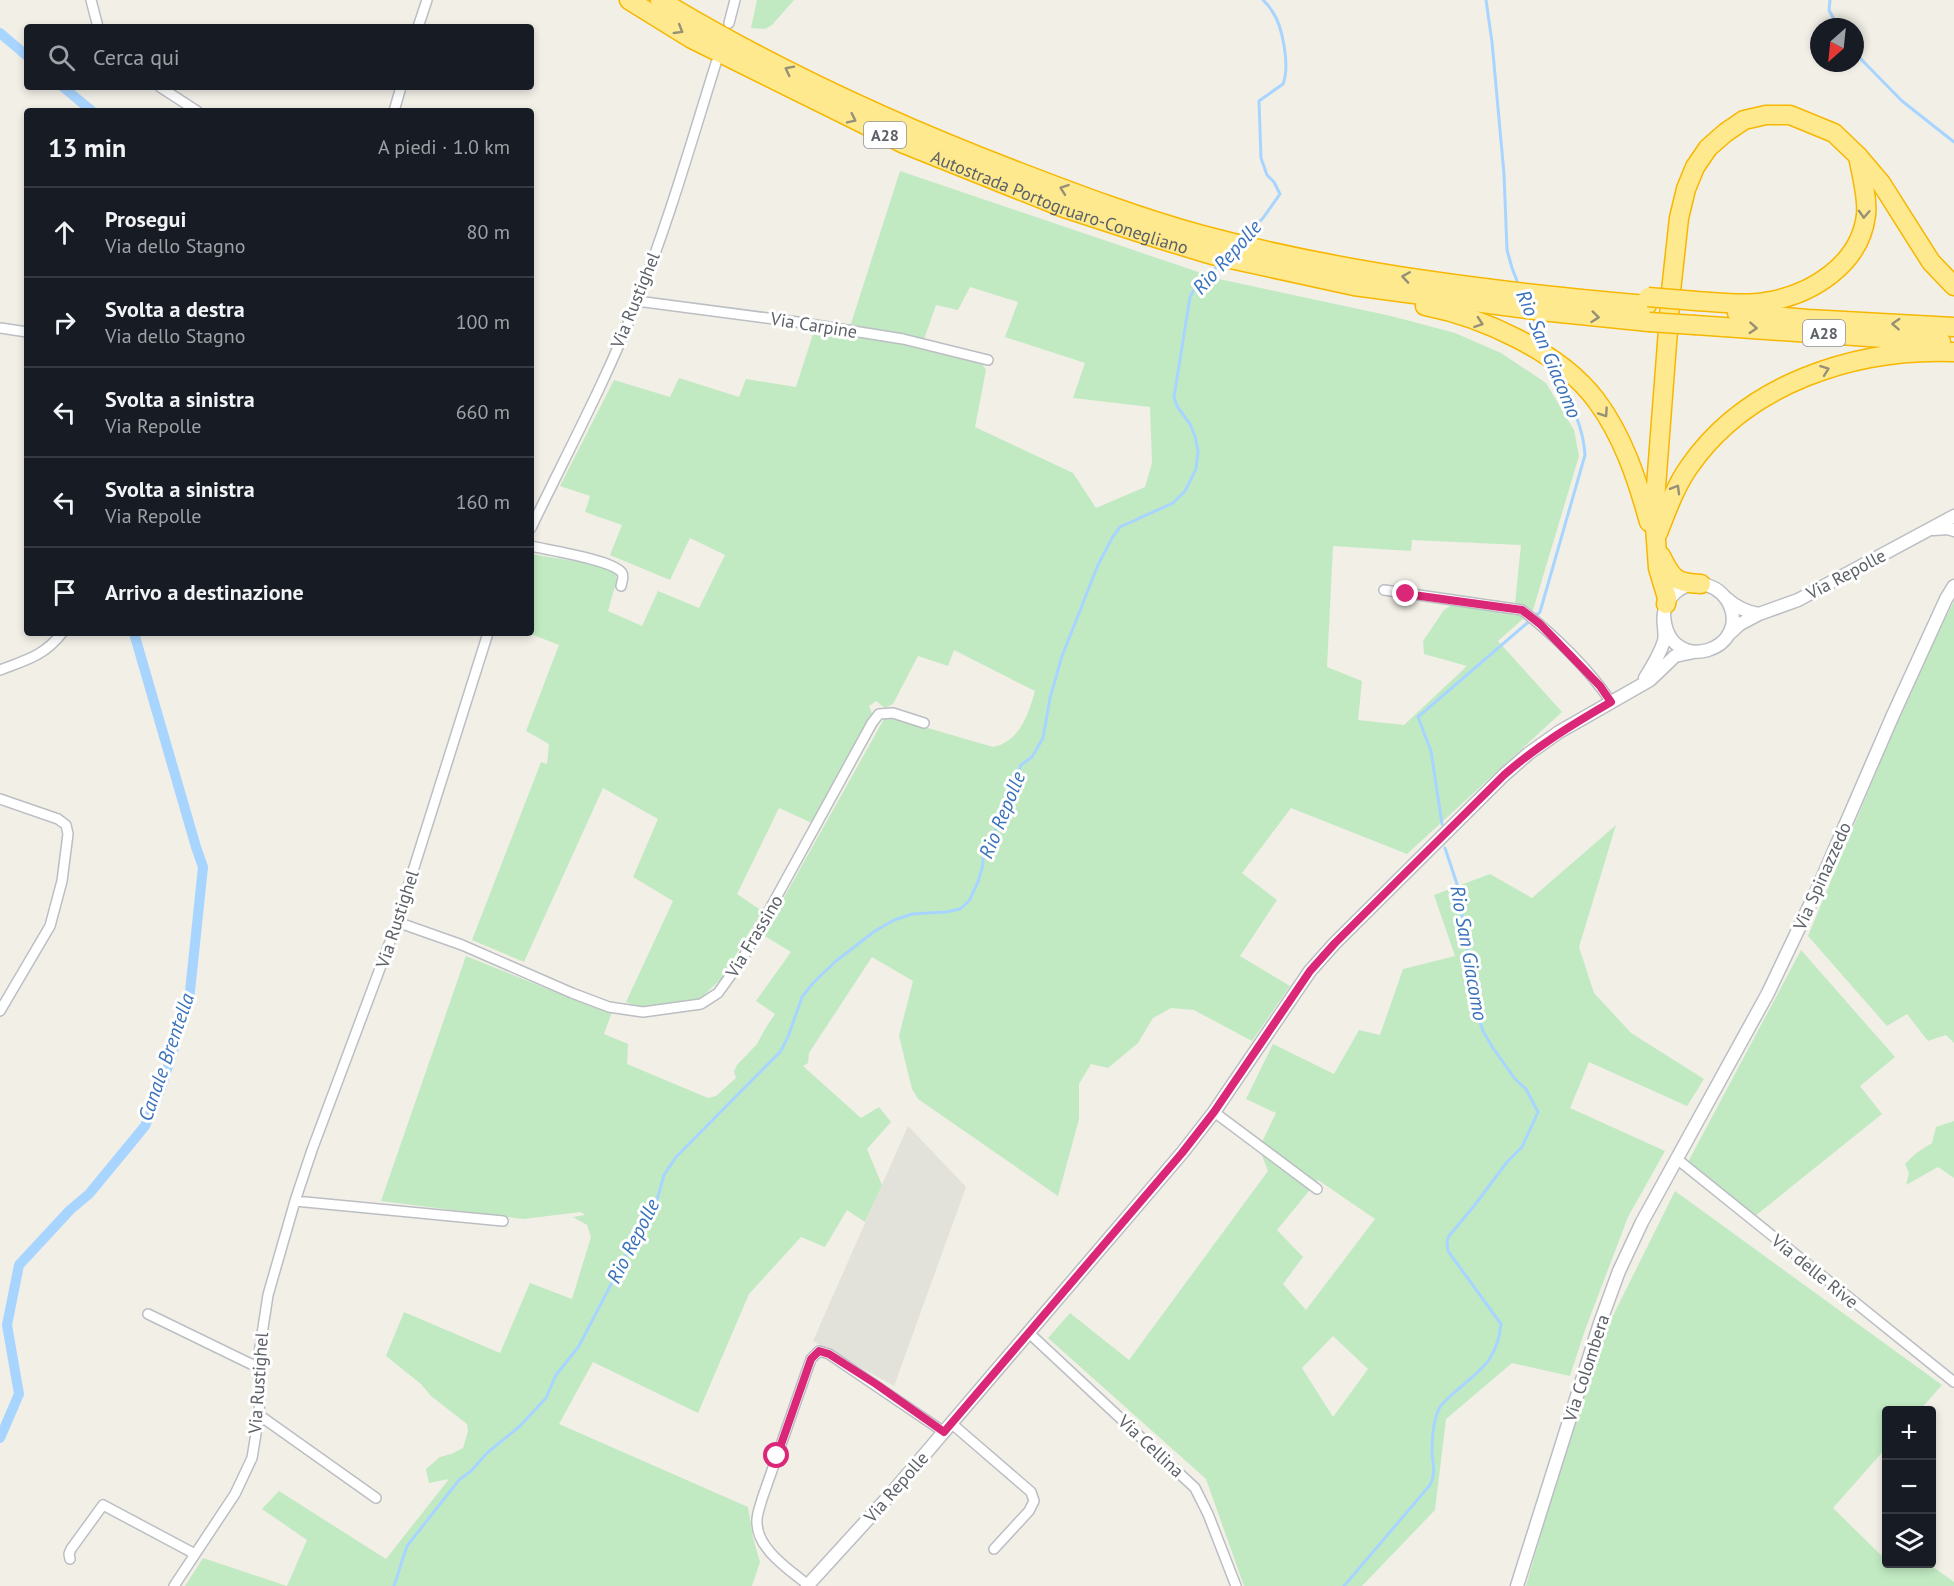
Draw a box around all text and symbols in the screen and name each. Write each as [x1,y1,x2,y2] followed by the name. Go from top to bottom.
[1810,18,1864,72] north arrow
[673,23,683,35] one-way arrow
[24,24,534,90] search box
[45,41,78,74] icon: search
[93,43,180,71] text: Cerca qui
[785,66,796,77] one-way arrow
[846,111,857,123] one-way arrow
[864,122,906,148] road number: A28
[48,131,126,164] text: 13 min
[378,134,510,160] text: A piedi · 1.0 km
[928,145,1191,259] street label: Autostrada Portogruaro-Conegliano
[1060,184,1070,197] one-way arrow
[105,205,186,233] text: Prosegui
[1858,209,1871,218] one-way arrow
[1187,214,1268,300] water label: Rio Repolle
[48,216,81,249] icon: ahead
[467,219,510,245] text: 80 m
[105,233,245,259] text: Via dello Stagno
[605,248,665,352] street label: Via Rustighel
[1402,272,1411,284] one-way arrow
[1510,286,1588,422] water label: Rio San Giacomo
[105,295,245,323] text: Svolta a destra
[48,306,81,339] icon: right
[768,307,859,343] street label: Via Carpine
[456,309,510,335] text: 100 m
[1590,310,1599,323] one-way arrow
[1473,315,1484,328] one-way arrow
[1891,317,1900,330] one-way arrow
[1803,320,1845,346] road number: A28
[1749,322,1758,335] one-way arrow
[105,323,245,349] text: Via dello Stagno
[1819,364,1829,377] one-way arrow
[105,385,255,413] text: Svolta a sinistra
[48,396,81,429] icon: left
[456,399,510,425] text: 660 m
[1597,406,1608,417] one-way arrow
[105,413,201,439] text: Via Repolle
[105,475,255,503] text: Svolta a sinistra
[1669,485,1681,495] one-way arrow
[48,486,81,519] icon: left
[456,489,510,515] text: 160 m
[105,503,201,529] text: Via Repolle
[1801,543,1890,605] street label: Via Repolle
[48,576,81,609] icon: arrive
[105,578,304,606] text: Arrivo a destinazione
[1392,580,1418,606] route end
[973,767,1031,862] water label: Rio Repolle
[1788,818,1856,935] street label: Via Spinazzedo
[370,867,424,972] street label: Via Rustighel
[1444,883,1494,1023] water label: Rio San Giacomo
[720,890,788,982] street label: Via Frassino
[132,989,200,1124] water label: Canale Brentella
[601,1194,666,1288] water label: Rio Repolle
[1766,1228,1863,1313] street label: Via delle Rive
[1558,1311,1614,1426] street label: Via Colombera
[243,1331,273,1435] street label: Via Rustighel
[1882,1406,1936,1568] map controls
[1882,1406,1936,1460] button: +
[1113,1409,1189,1482] street label: Via Cellina
[763,1442,789,1468] route start
[858,1447,933,1528] street label: Via Repolle
[1882,1460,1936,1514] button: −
[1882,1514,1936,1568] button: layers

